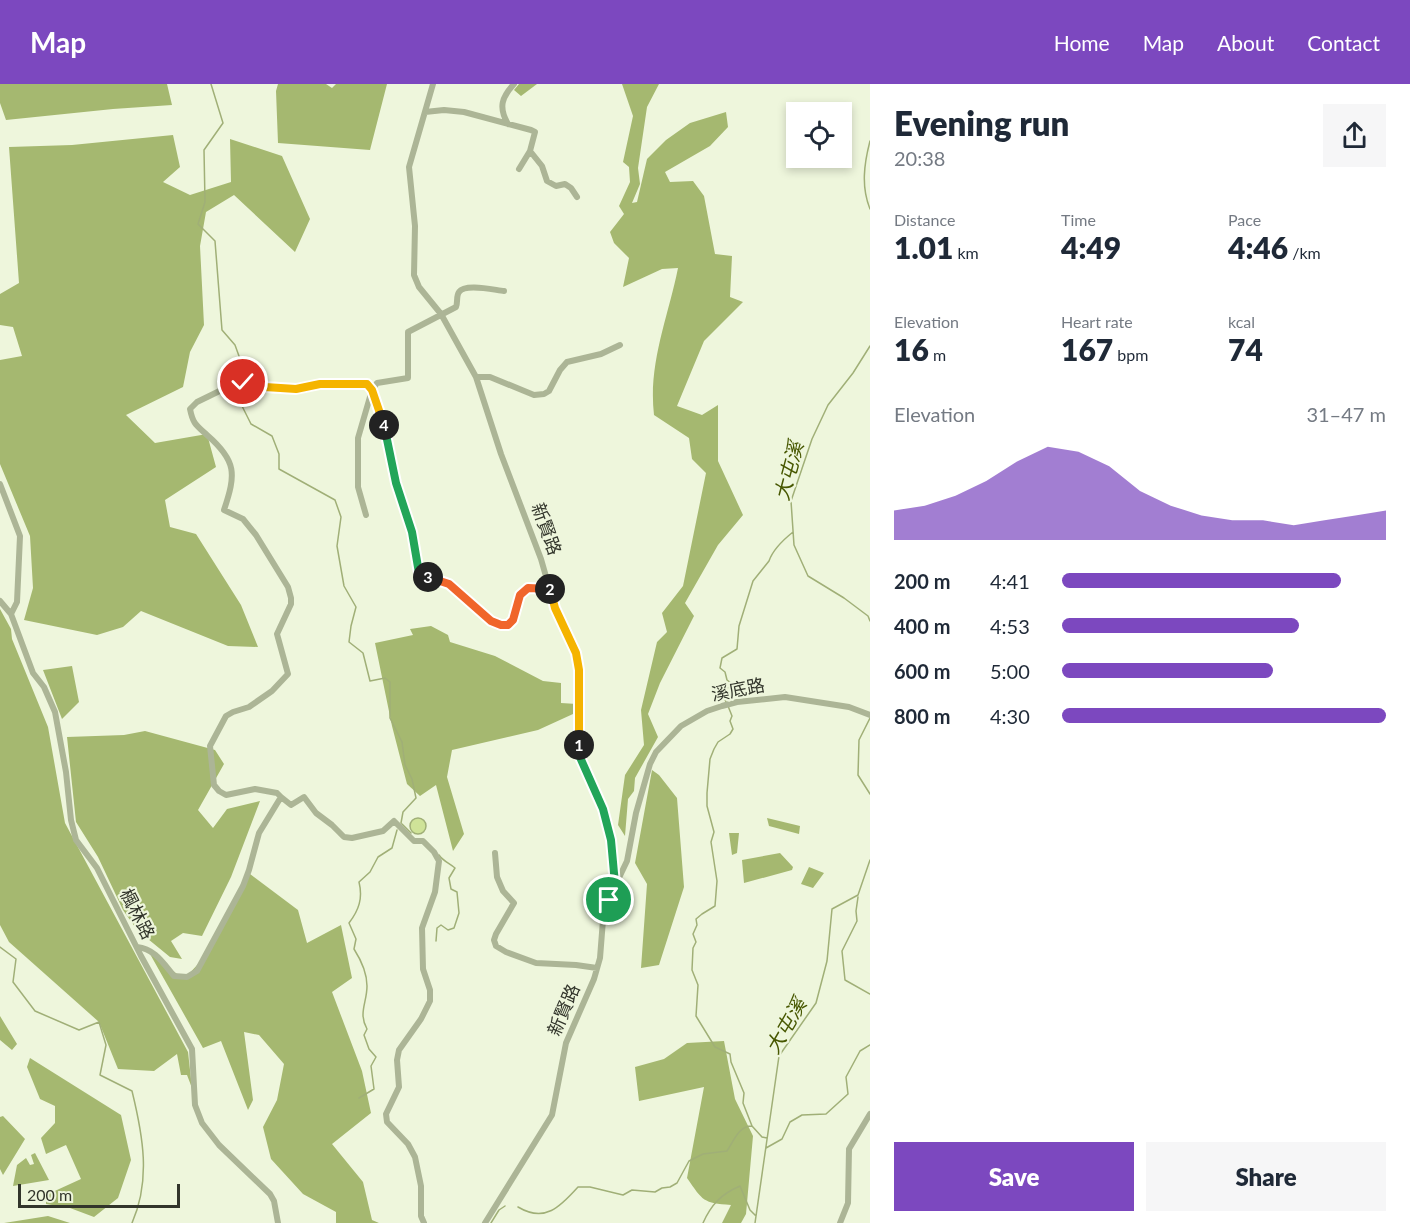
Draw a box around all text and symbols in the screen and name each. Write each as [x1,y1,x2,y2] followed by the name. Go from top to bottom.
[30,25,86,59] text: Map
[1054,30,1110,55] text: Home
[1143,30,1184,55] text: Map
[1217,30,1274,55] text: About
[1307,30,1380,55] text: Contact
[786,102,852,168] map controls
[786,102,852,168] button: locate
[894,103,1069,143] text: Evening run
[1323,104,1386,167] button: share
[894,146,945,170] text: 20:38
[894,210,955,229] text: Distance
[1061,210,1096,229] text: Time
[1228,210,1261,229] text: Pace
[894,229,953,265] text: 1.01
[1061,229,1121,265] text: 4:49
[1228,229,1288,265] text: 4:46
[953,243,979,262] text: km
[1288,243,1321,262] text: /km
[894,312,959,331] text: Elevation
[1061,312,1133,331] text: Heart rate
[1228,312,1255,331] text: kcal
[894,331,929,367] text: 16
[1061,331,1113,367] text: 167
[1228,331,1263,367] text: 74
[929,345,946,364] text: m
[1113,345,1148,364] text: bpm
[217,356,268,407] pin
[226,365,259,398] icon: check
[894,402,975,426] text: Elevation
[1306,402,1386,426] text: 31–47 m
[369,410,399,440] pin: 4
[379,415,389,434] text: 4
[769,436,808,503] water label: 大屯溪
[527,500,567,558] street label: 新賢路
[413,562,443,592] pin: 3
[423,567,433,586] text: 3
[894,569,950,593] text: 200 m
[990,569,1030,593] text: 4:41
[535,574,565,604] pin: 2
[545,579,555,598] text: 2
[894,614,950,638] text: 400 m
[990,614,1030,638] text: 4:53
[894,659,950,683] text: 600 m
[990,659,1030,683] text: 5:00
[709,673,766,705] street label: 溪底路
[894,704,950,728] text: 800 m
[990,704,1030,728] text: 4:30
[564,730,594,760] pin: 1
[574,735,584,754] text: 1
[583,874,634,925] pin
[592,883,625,916] icon: arrive
[116,884,160,943] street label: 楓林路
[542,980,584,1039] street label: 新賢路
[760,991,812,1057] water label: 大屯溪
[894,1142,1134,1211] button: Save
[1146,1142,1386,1211] button: Share
[18,1181,180,1208] scale bar
[27,1185,72,1204] text: 200 m

